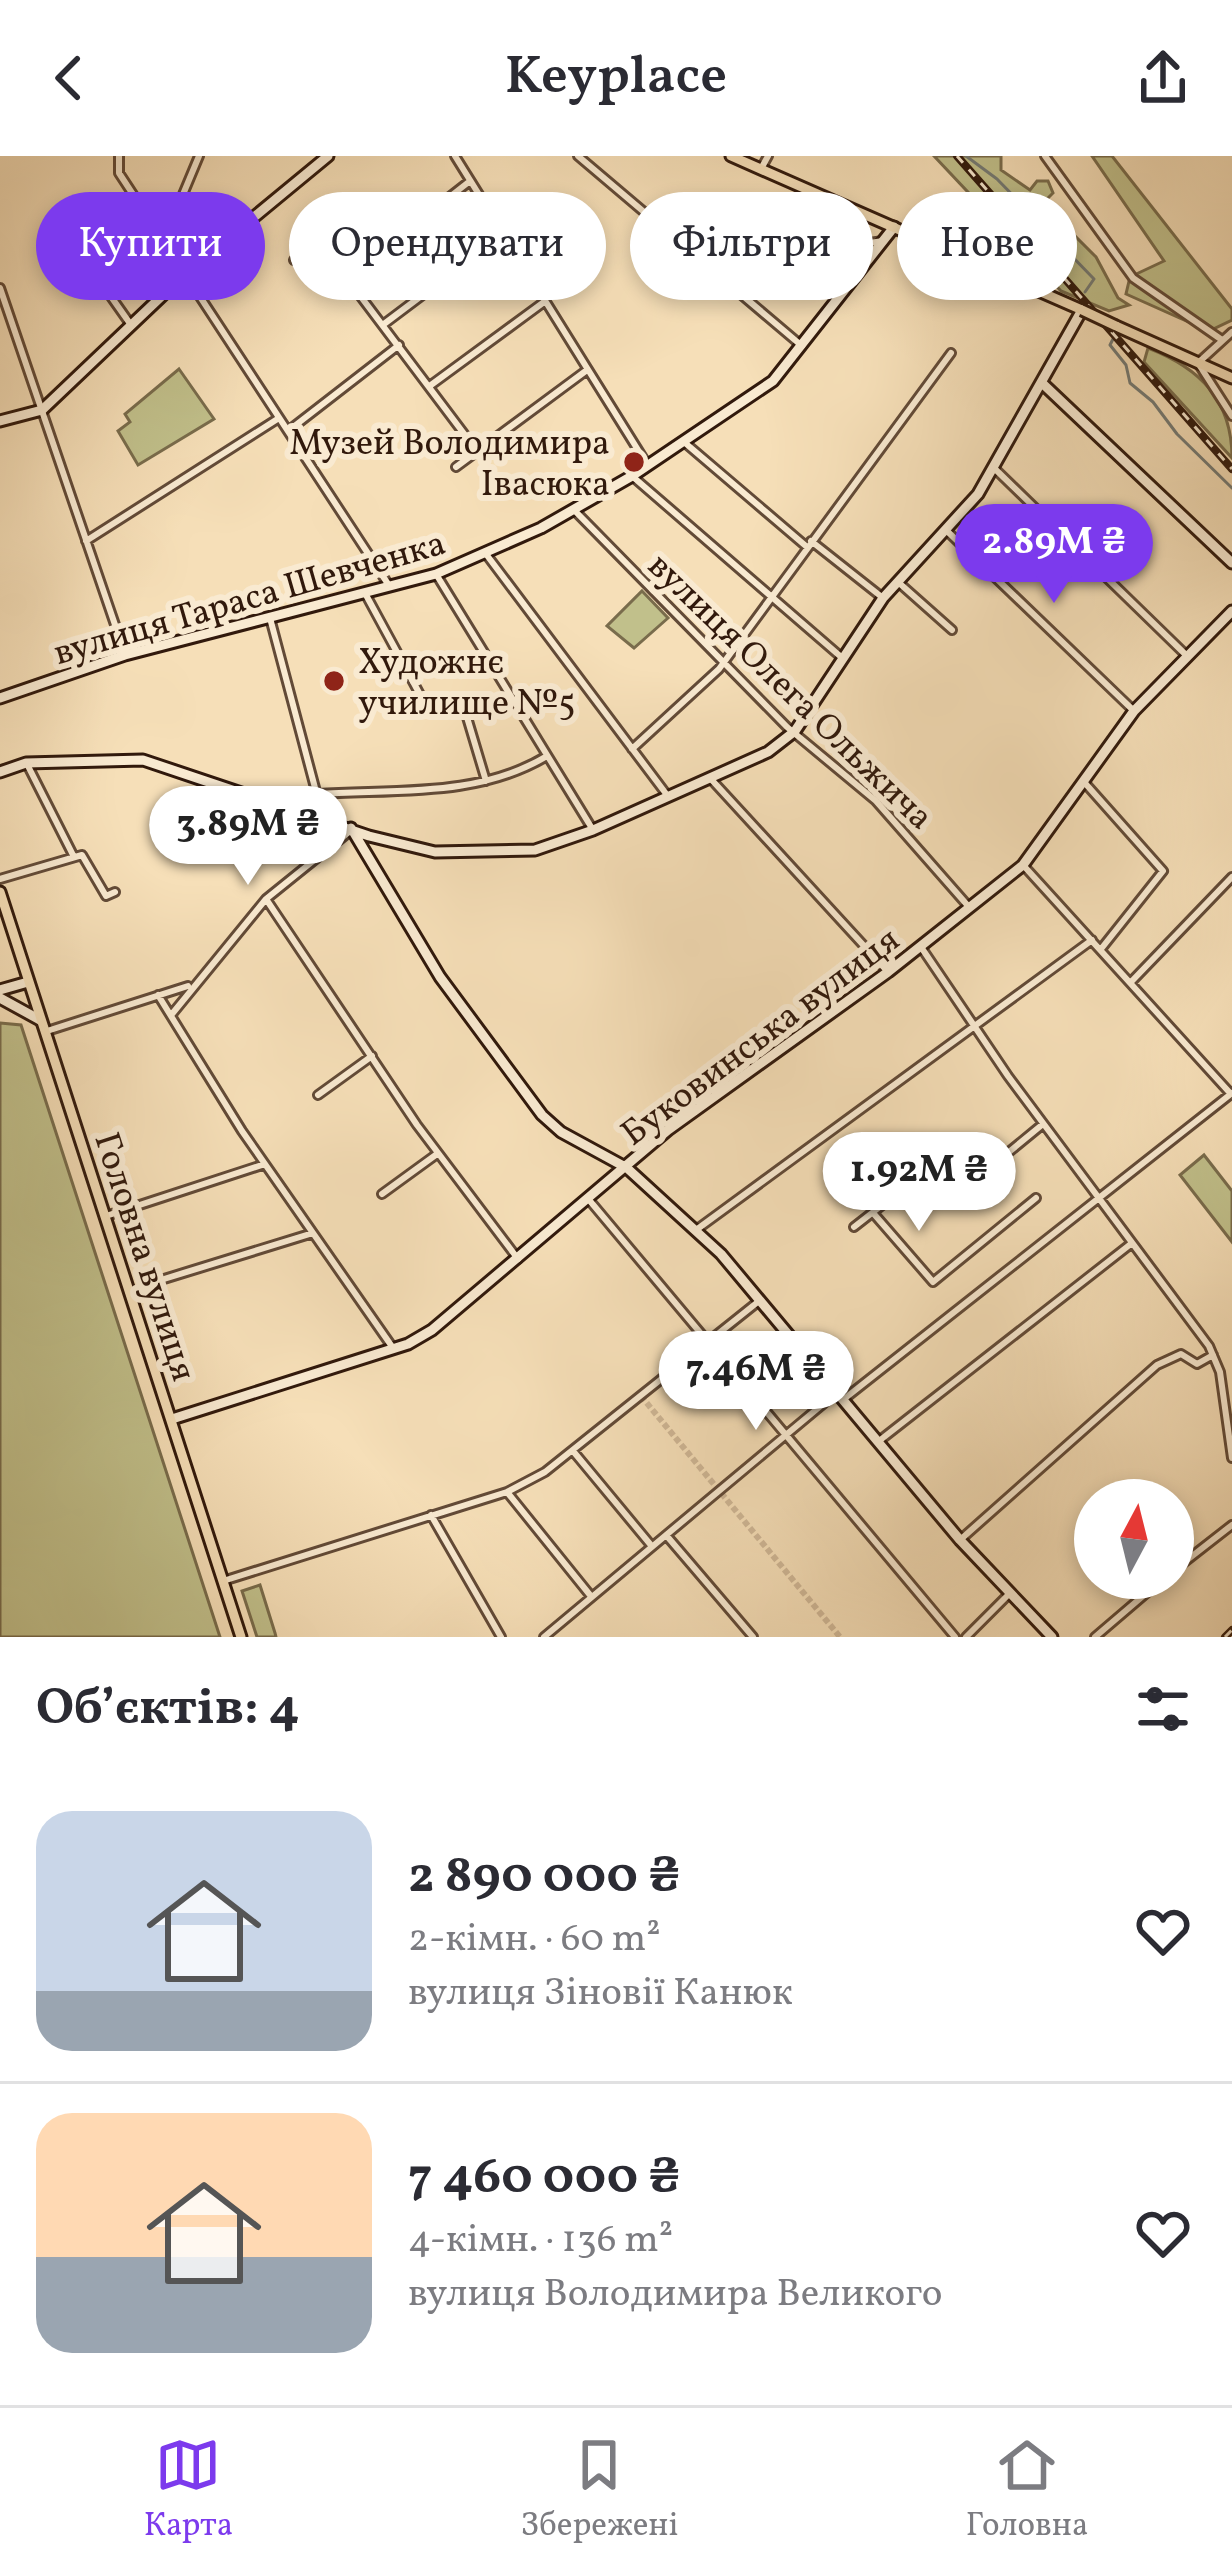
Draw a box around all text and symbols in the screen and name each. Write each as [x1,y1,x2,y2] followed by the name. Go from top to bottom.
[505,41,727,116] text: Keyplace
[36,45,102,111] icon: back
[1130,45,1196,111] icon: share
[36,192,265,300] chip: Купити
[289,192,606,300] chip: Орендувати
[630,192,873,300] chip: Фільтри
[897,192,1077,300] chip: Нове
[289,420,610,511] place label: Музей Володимира Івасюка
[621,449,647,475] marker: Музей Володимира Івасюка
[943,504,1165,606] pin: 2.89M ₴
[982,516,1126,570] text: 2.89M ₴
[48,520,452,680] street label: вулиця Тараса Шевченка
[635,543,943,843] street label: вулиця Олега Ольжича
[358,639,576,730] place label: Художнє училище №5
[321,668,347,694] marker: Художнє училище №5
[137,786,359,888] pin: 3.89M ₴
[176,798,320,852] text: 3.89M ₴
[612,917,911,1160] street label: Буковинська вулиця
[79,1126,207,1388] street label: Головна вулиця
[808,1132,1030,1234] pin: 1.92M ₴
[850,1144,988,1198] text: 1.92M ₴
[645,1331,867,1433] pin: 7.46M ₴
[686,1343,826,1397] text: 7.46M ₴
[1074,1479,1194,1599] north arrow
[1074,1479,1194,1599] map controls
[36,1674,300,1745] text: Об’єктів: 4
[1130,1676,1196,1742] icon: filters
[408,1842,680,1913] text: 2 890 000 ₴
[132,1859,276,2003] icon: home
[1130,1898,1196,1964] icon: heart
[408,1913,661,1967] text: 2-кімн. · 60 m²
[408,1967,793,2021] text: вулиця Зіновії Канюк
[408,2143,680,2214] text: 7 460 000 ₴
[132,2161,276,2305] icon: home
[1130,2200,1196,2266] icon: heart
[408,2214,673,2268] text: 4-кімн. · 136 m²
[408,2268,943,2322] text: вулиця Володимира Великого
[144,2432,233,2550] tab: Карта
[521,2432,678,2550] tab: Збережені
[966,2432,1088,2550] tab: Головна

